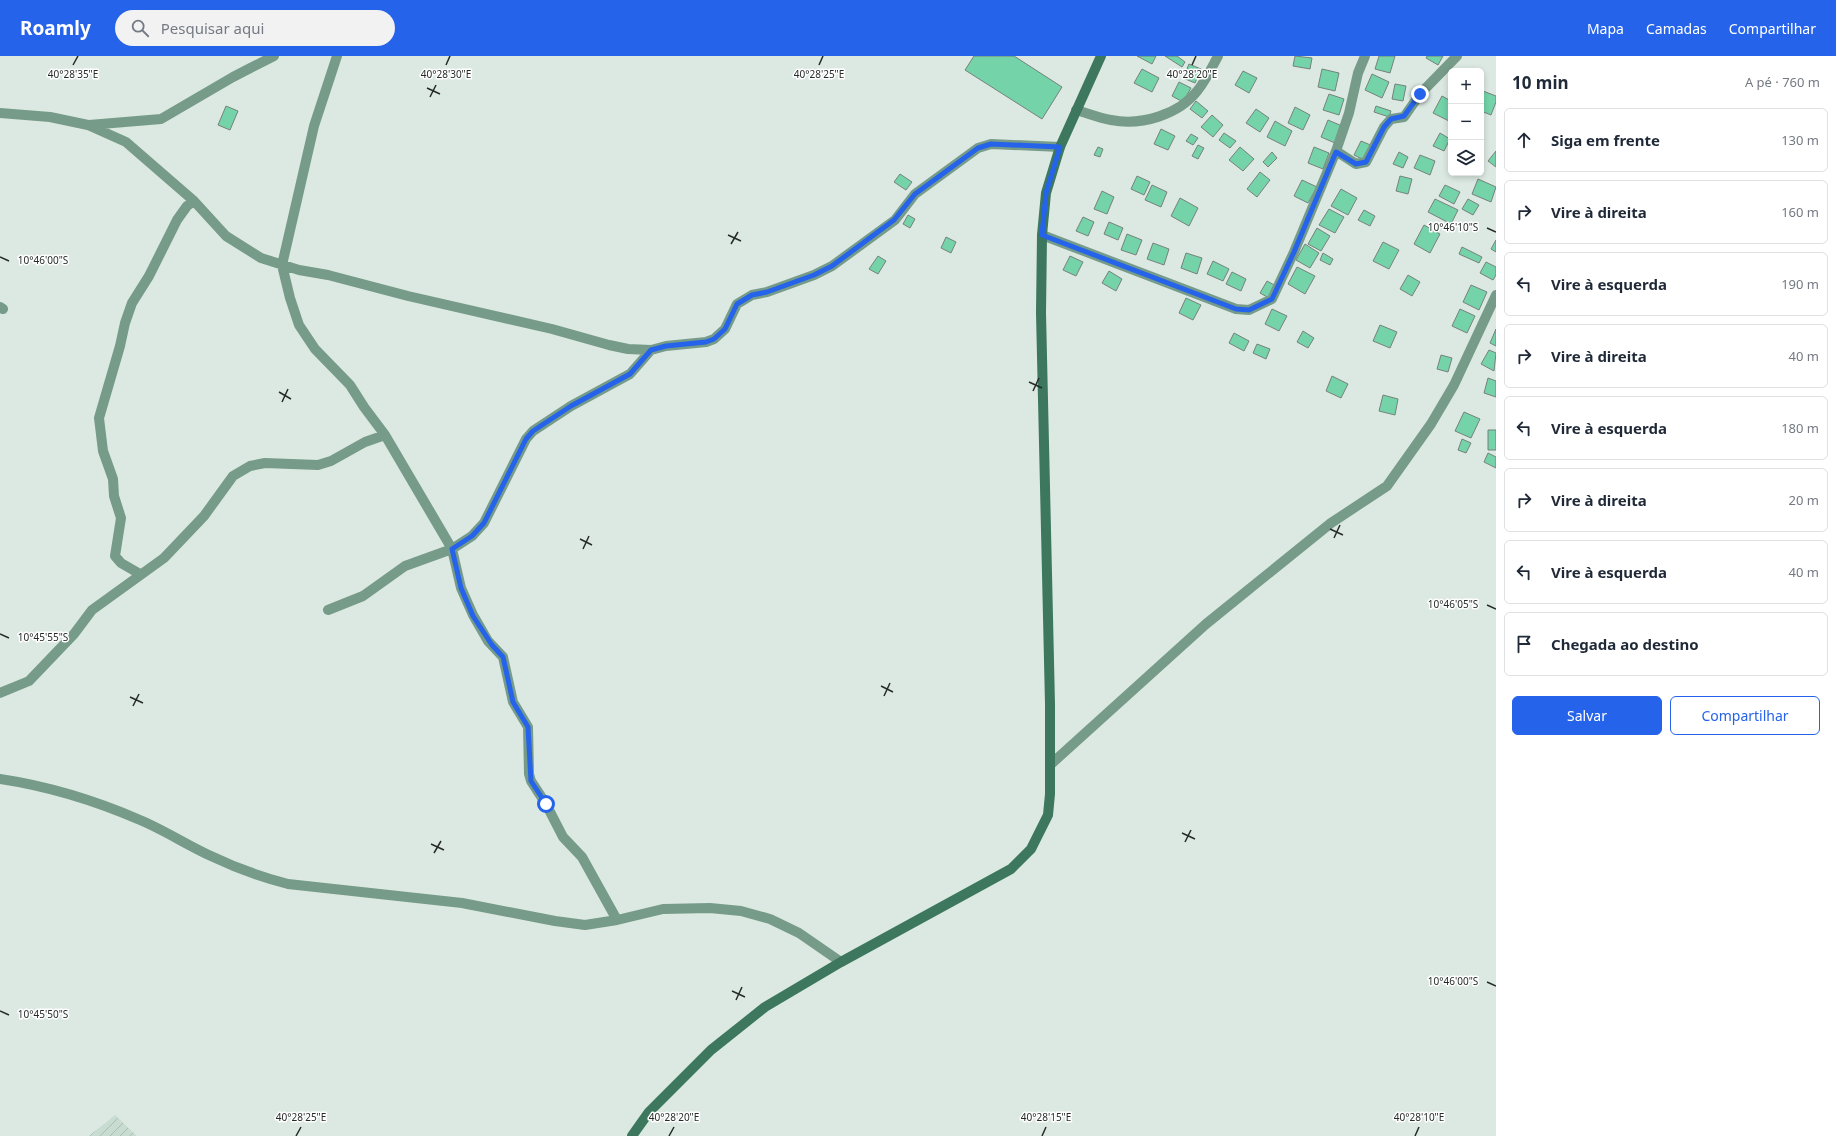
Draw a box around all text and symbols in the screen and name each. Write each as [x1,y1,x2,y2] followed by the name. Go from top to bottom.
[115,10,395,46] search box
[20,15,91,41] text: Roamly
[129,17,151,39] icon: search
[161,18,264,38] text: Pesquisar aqui
[1587,19,1624,38] text: Mapa
[1646,19,1707,38] text: Camadas
[1729,19,1816,38] text: Compartilhar
[48,67,98,81] text: 40°28'35"E
[421,67,471,81] text: 40°28'30"E
[794,67,844,81] text: 40°28'25"E
[1167,67,1217,81] text: 40°28'20"E
[1448,68,1484,176] map controls
[1448,68,1484,104] button: +
[1512,71,1569,94] text: 10 min
[1745,73,1820,91] text: A pé · 760 m
[1411,85,1429,103] route end
[1448,104,1484,140] button: −
[1513,129,1535,151] icon: ahead
[1551,130,1660,150] text: Siga em frente
[1781,131,1819,149] text: 130 m
[1448,140,1484,176] button: layers
[1513,201,1535,223] icon: right
[1551,202,1647,222] text: Vire à direita
[1781,203,1819,221] text: 160 m
[1428,220,1479,234] text: 10°46'10"S
[18,253,69,267] text: 10°46'00"S
[1513,273,1535,295] icon: left
[1551,274,1667,294] text: Vire à esquerda
[1781,275,1819,293] text: 190 m
[1513,345,1535,367] icon: right
[1551,346,1647,366] text: Vire à direita
[1789,347,1819,365] text: 40 m
[1513,417,1535,439] icon: left
[1551,418,1667,438] text: Vire à esquerda
[1781,419,1819,437] text: 180 m
[1513,489,1535,511] icon: right
[1551,490,1647,510] text: Vire à direita
[1789,491,1819,509] text: 20 m
[1513,561,1535,583] icon: left
[1551,562,1667,582] text: Vire à esquerda
[1789,563,1819,581] text: 40 m
[1428,597,1479,611] text: 10°46'05"S
[18,630,69,644] text: 10°45'55"S
[1513,633,1535,655] icon: arrive
[1551,634,1699,654] text: Chegada ao destino
[1512,696,1662,735] button: Salvar
[1670,696,1820,735] button: Compartilhar
[537,795,555,813] route start
[1428,974,1479,988] text: 10°46'00"S
[18,1007,69,1021] text: 10°45'50"S
[276,1110,326,1124] text: 40°28'25"E
[649,1110,699,1124] text: 40°28'20"E
[1021,1110,1071,1124] text: 40°28'15"E
[1394,1110,1444,1124] text: 40°28'10"E

